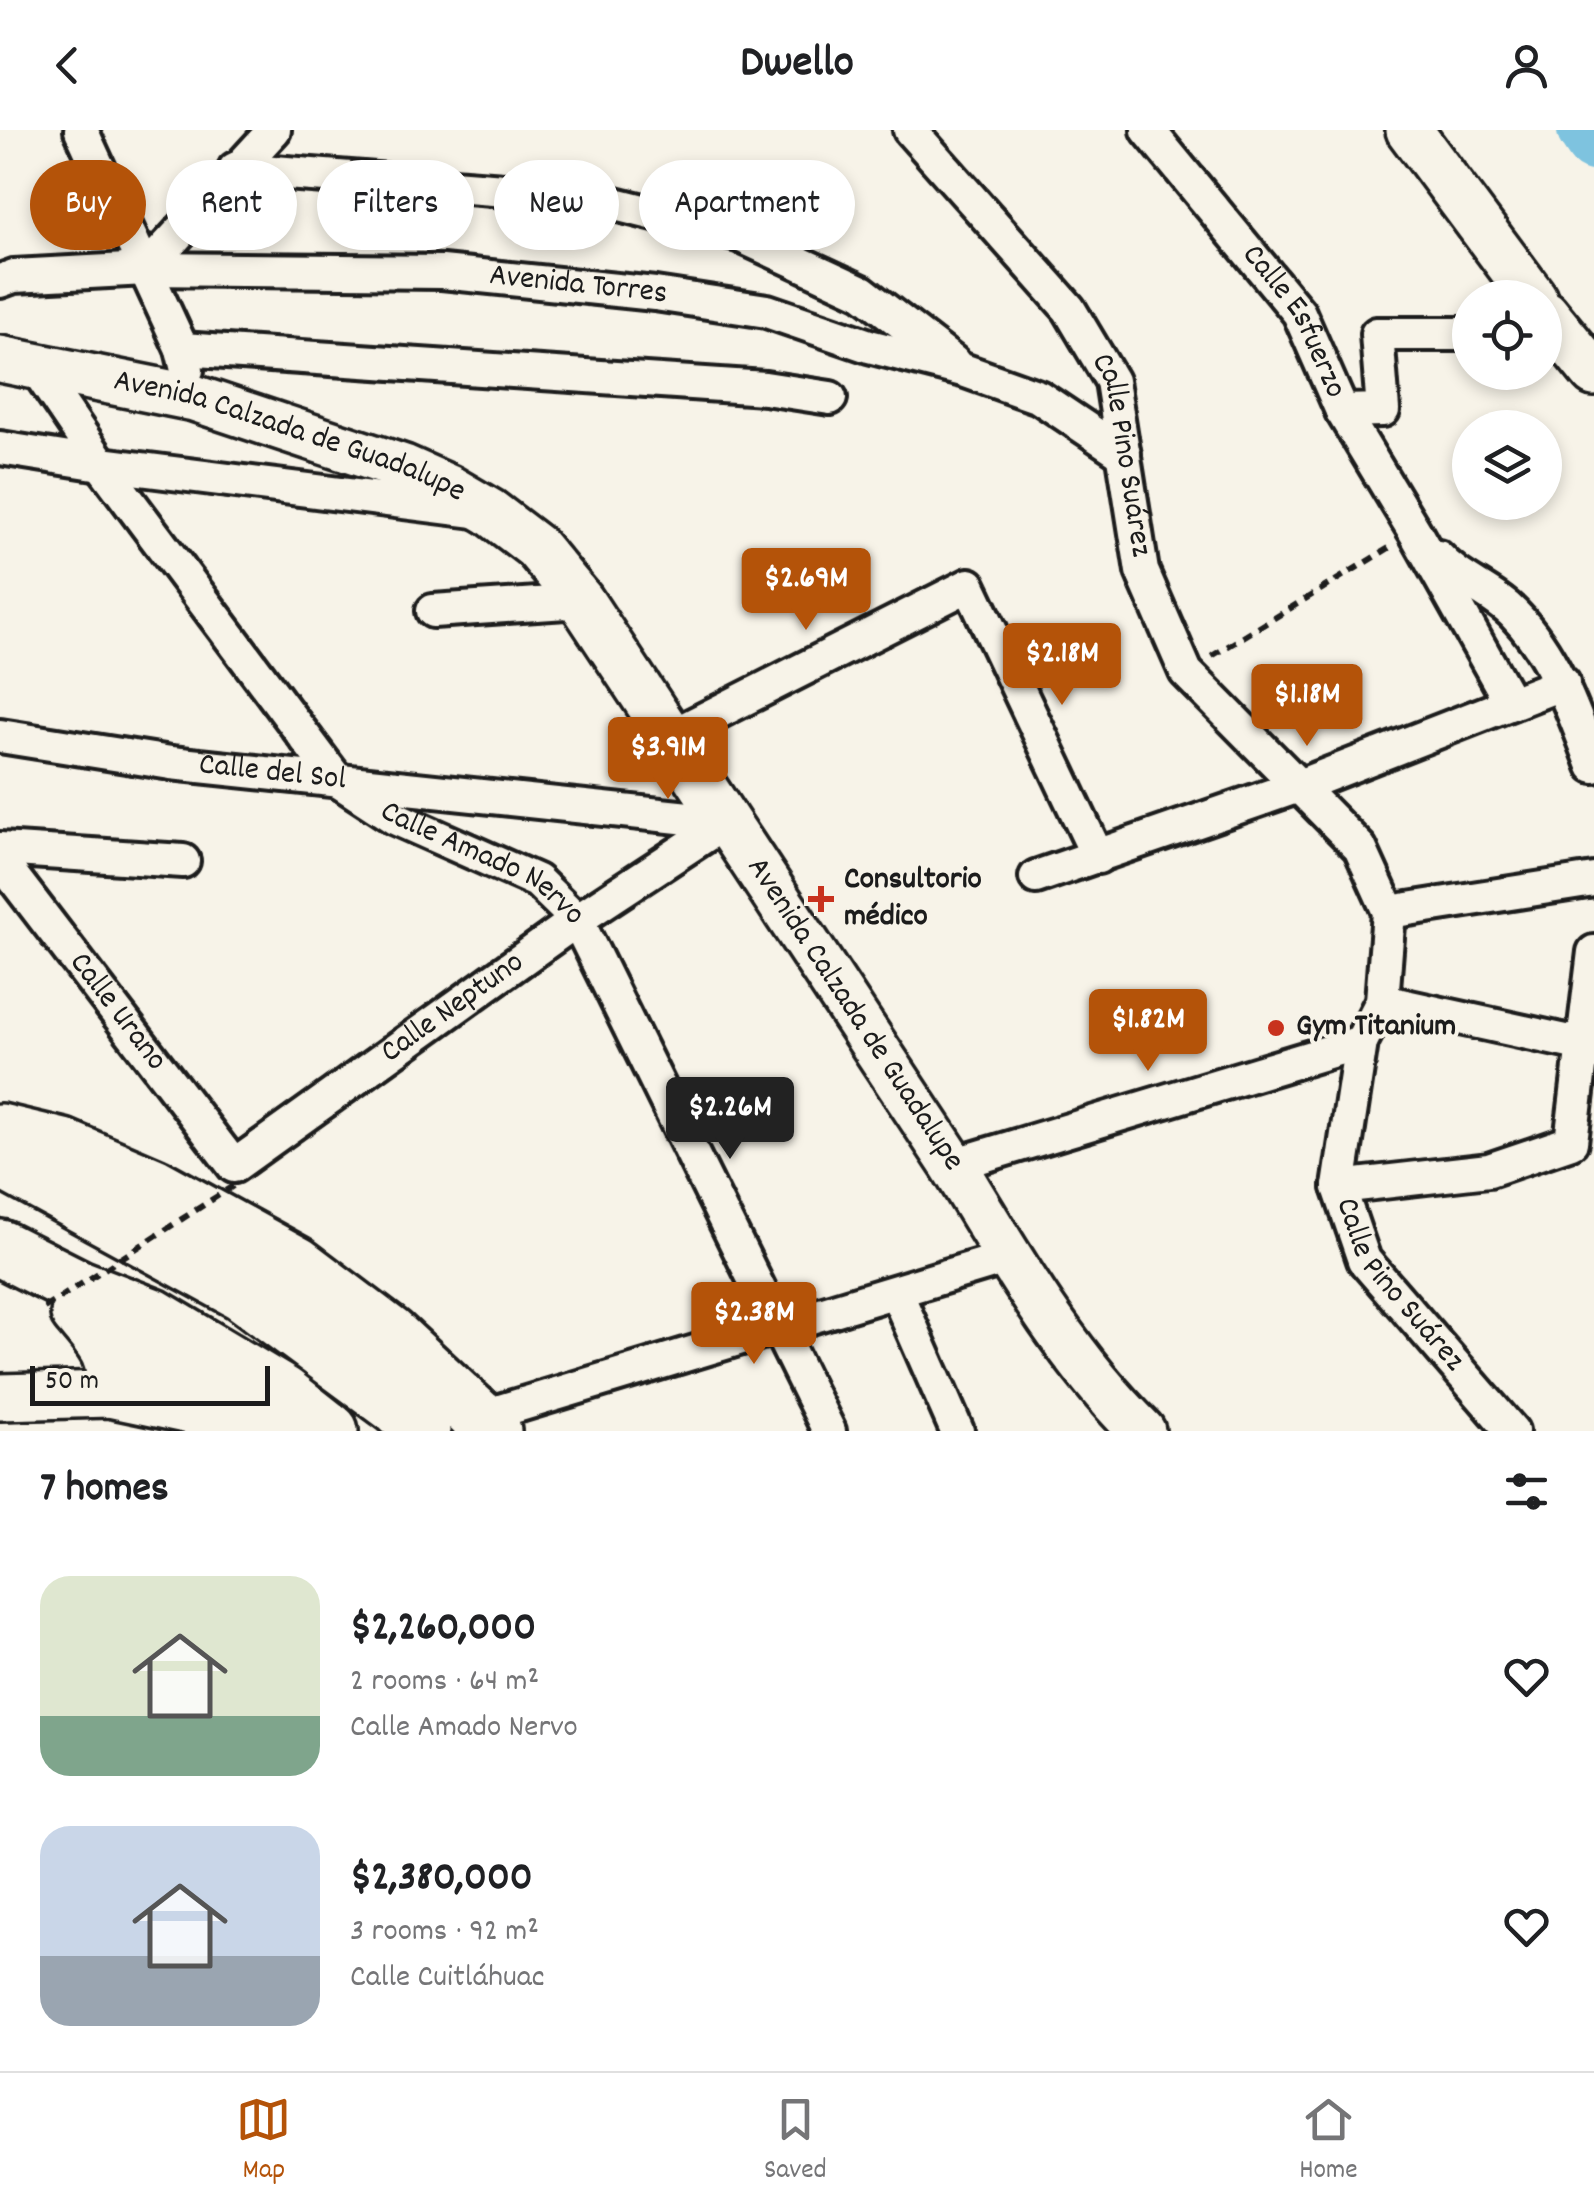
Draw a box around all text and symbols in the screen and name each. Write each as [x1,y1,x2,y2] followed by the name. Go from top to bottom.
[740,33,854,97] text: Dwello
[40,38,95,93] icon: back
[1499,38,1554,93] icon: person
[30,160,146,250] chip: Buy
[166,160,297,250] chip: Rent
[317,160,474,250] chip: Filters
[494,160,619,250] chip: New
[639,160,855,250] chip: Apartment
[1229,235,1357,406] street label: Calle Esfuerzo
[487,254,670,319] street label: Avenida Torres
[1452,280,1562,520] map controls
[1452,280,1562,390] button: locate
[1078,345,1162,560] street label: Calle Pino Suárez
[109,359,474,516] street label: Avenida Calzada de Guadalupe
[1452,410,1562,520] button: layers
[725,548,887,633] pin: $2.69M
[764,557,848,603] text: $2.69M
[981,623,1143,708] pin: $2.18M
[1025,632,1099,678] text: $2.18M
[1226,664,1388,749] pin: $1.18M
[1273,673,1341,719] text: $1.18M
[587,717,749,802] pin: $3.91M
[630,726,706,772] text: $3.91M
[197,743,348,804] street label: Calle del Sol
[370,790,594,938] street label: Calle Amado Nervo
[734,849,974,1181] street label: Avenida Calzada de Guadalupe
[844,858,982,941] place label: Consultorio médico
[808,886,834,912] marker: Consultorio médico
[372,941,534,1076] street label: Calle Neptuno
[56,943,177,1082] street label: Calle Urano
[1067,989,1229,1074] pin: $1.82M
[1111,998,1185,1044] text: $1.82M
[1296,1005,1456,1051] place label: Gym Titanium
[1265,1017,1287,1039] marker: Gym Titanium
[649,1077,811,1162] pin: $2.26M
[688,1086,772,1132] text: $2.26M
[1322,1192,1475,1383] street label: Calle Pino Suárez
[673,1282,835,1367] pin: $2.38M
[713,1291,795,1337] text: $2.38M
[30,1361,270,1406] scale bar
[45,1363,99,1403] text: 50 m
[40,1461,169,1521] text: 7 homes
[1499,1464,1554,1519] icon: filters
[350,1600,536,1660] text: $2,260,000
[120,1616,240,1736] icon: home
[1499,1649,1554,1704] icon: heart
[350,1660,539,1706] text: 2 rooms · 64 m²
[350,1706,578,1752] text: Calle Amado Nervo
[350,1850,533,1910] text: $2,380,000
[120,1866,240,1986] icon: home
[1499,1899,1554,1954] icon: heart
[350,1910,539,1956] text: 3 rooms · 92 m²
[350,1956,545,2002] text: Calle Cuitláhuac
[236,2092,291,2192] tab: Map
[764,2092,827,2192] tab: Saved
[1299,2092,1358,2192] tab: Home

